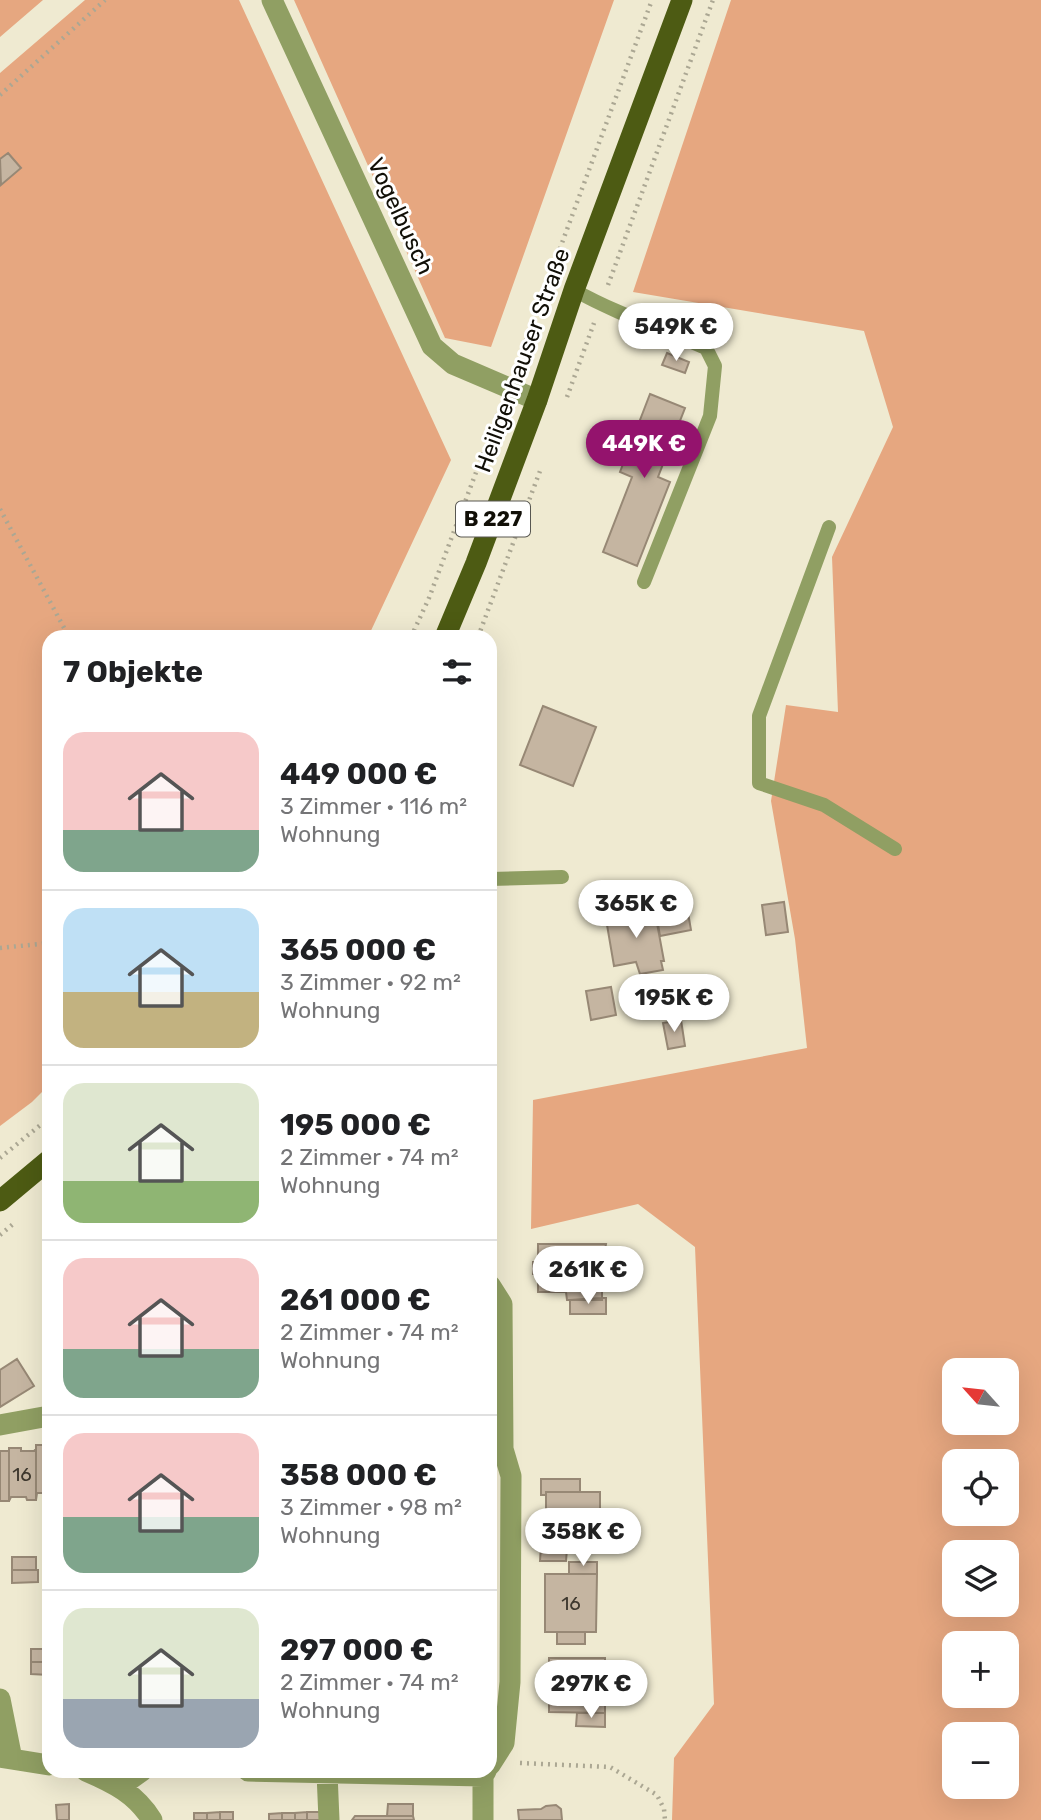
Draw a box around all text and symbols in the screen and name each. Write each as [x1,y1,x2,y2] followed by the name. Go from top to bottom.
[362,153,440,279] street label: Vogelbusch
[468,244,576,476] street label: Heiligenhauser Straße
[619,304,733,363] pin: 549K €
[634,312,718,340] text: 549K €
[587,420,701,480] pin: 449K €
[602,429,686,457] text: 449K €
[456,502,530,536] road number: B 227
[438,653,476,691] icon: filters
[63,654,203,690] text: 7 Objekte
[280,756,438,792] text: 449 000 €
[119,760,203,844] icon: home
[280,792,467,820] text: 3 Zimmer · 116 m²
[280,820,381,848] text: Wohnung
[579,880,693,940] pin: 365K €
[594,889,678,917] text: 365K €
[280,932,436,968] text: 365 000 €
[119,936,203,1020] icon: home
[280,968,461,996] text: 3 Zimmer · 92 m²
[617,974,731,1034] pin: 195K €
[634,983,714,1011] text: 195K €
[280,996,381,1024] text: Wohnung
[280,1107,431,1143] text: 195 000 €
[119,1111,203,1195] icon: home
[280,1143,459,1171] text: 2 Zimmer · 74 m²
[280,1171,381,1199] text: Wohnung
[531,1246,645,1306] pin: 261K €
[549,1255,627,1283] text: 261K €
[280,1282,431,1318] text: 261 000 €
[119,1286,203,1370] icon: home
[280,1318,459,1346] text: 2 Zimmer · 74 m²
[280,1346,381,1374] text: Wohnung
[942,1358,1018,1435] north arrow
[942,1358,1019,1799] map controls
[942,1449,1019,1526] button: locate
[280,1457,437,1493] text: 358 000 €
[119,1461,203,1545] icon: home
[12,1463,32,1486] house number: 16
[280,1493,462,1521] text: 3 Zimmer · 98 m²
[526,1508,640,1568] pin: 358K €
[541,1517,625,1545] text: 358K €
[280,1521,381,1549] text: Wohnung
[942,1540,1019,1617] button: layers
[561,1592,581,1615] house number: 16
[942,1631,1019,1708] button: +
[280,1632,433,1668] text: 297 000 €
[119,1636,203,1720] icon: home
[534,1660,648,1720] pin: 297K €
[280,1668,459,1696] text: 2 Zimmer · 74 m²
[551,1669,631,1697] text: 297K €
[280,1696,381,1724] text: Wohnung
[942,1722,1019,1799] button: −

